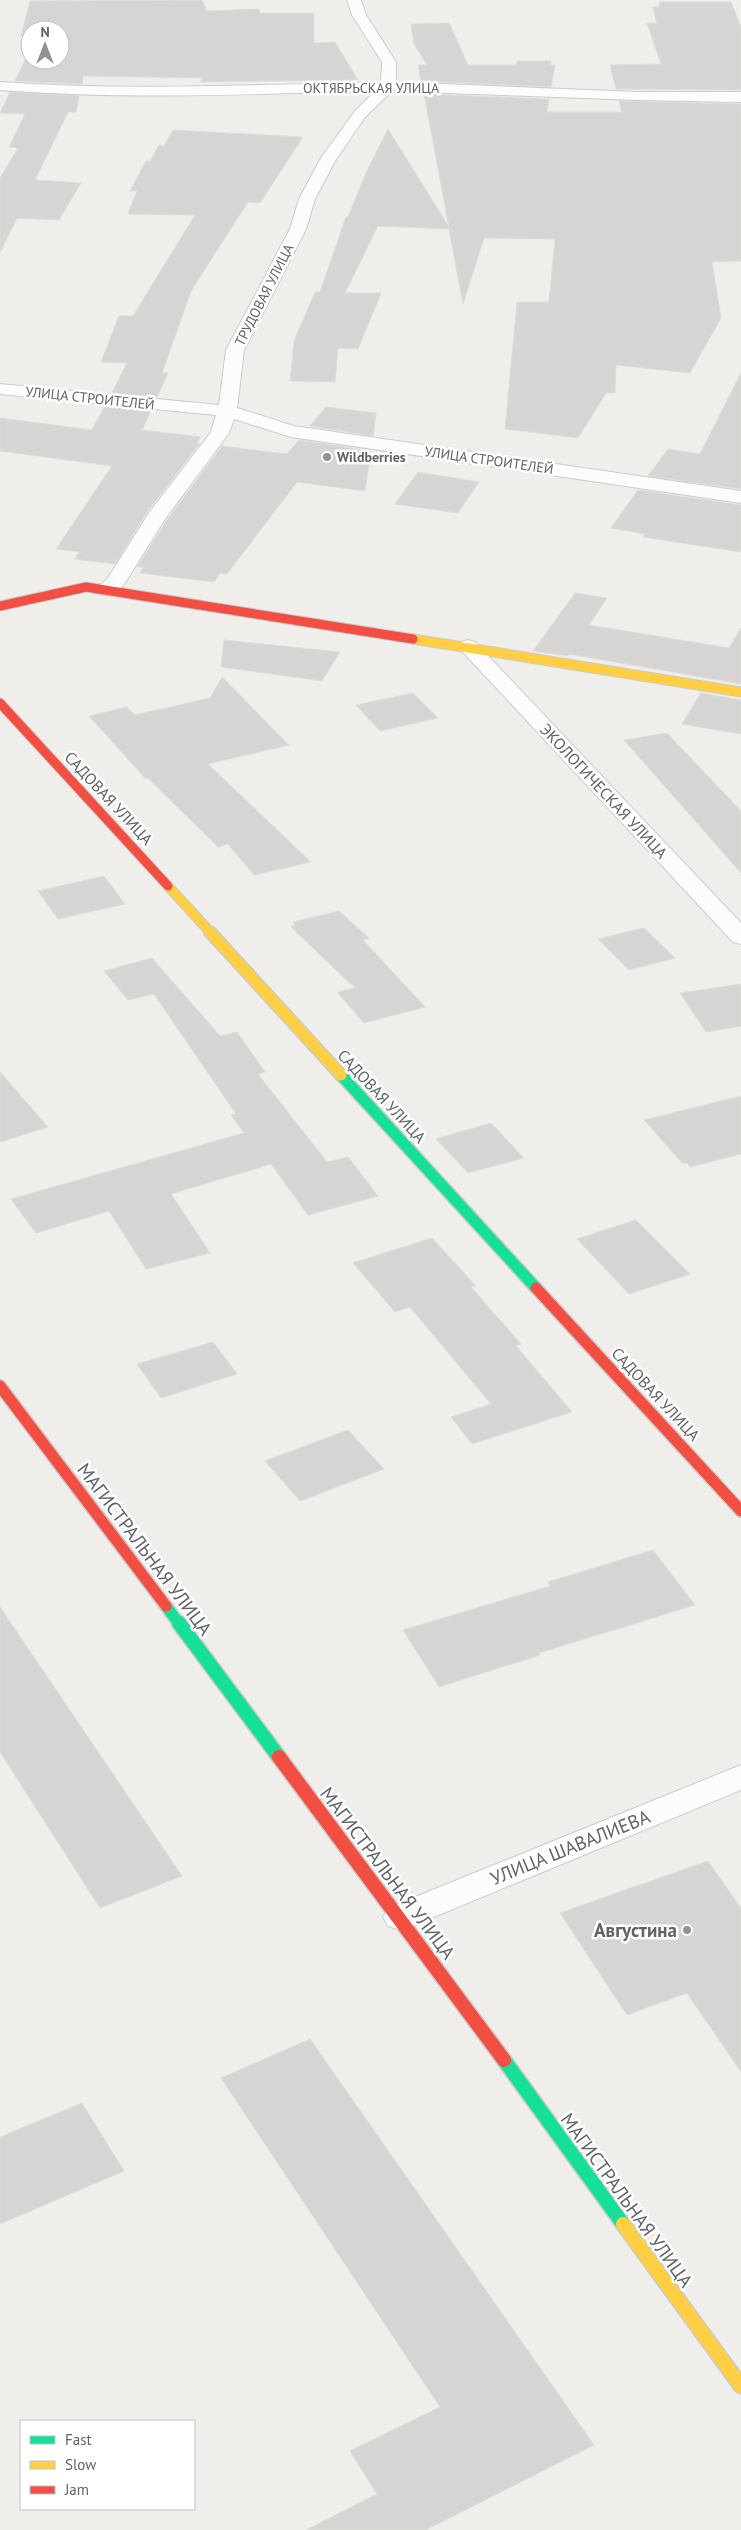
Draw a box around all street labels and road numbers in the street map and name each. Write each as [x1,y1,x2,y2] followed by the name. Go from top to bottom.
[303,79,440,97] street label: ОКТЯБРЬСКАЯ УЛИЦА
[231,240,298,349] street label: ТРУДОВАЯ УЛИЦА
[24,382,156,414] street label: УЛИЦА СТРОИТЕЛЕЙ
[423,442,555,478] street label: УЛИЦА СТРОИТЕЛЕЙ
[536,719,672,863] street label: ЭКОЛОГИЧЕСКАЯ УЛИЦА
[61,747,158,849] street label: САДОВАЯ УЛИЦА
[334,1045,431,1147] street label: САДОВАЯ УЛИЦА
[608,1343,705,1445] street label: САДОВАЯ УЛИЦА
[72,1458,218,1640] street label: МАГИСТРАЛЬНАЯ УЛИЦА
[315,1782,461,1964] street label: МАГИСТРАЛЬНАЯ УЛИЦА
[487,1804,653,1890] street label: УЛИЦА ШАВАЛИЕВА
[556,2108,698,2292] street label: МАГИСТРАЛЬНАЯ УЛИЦА

